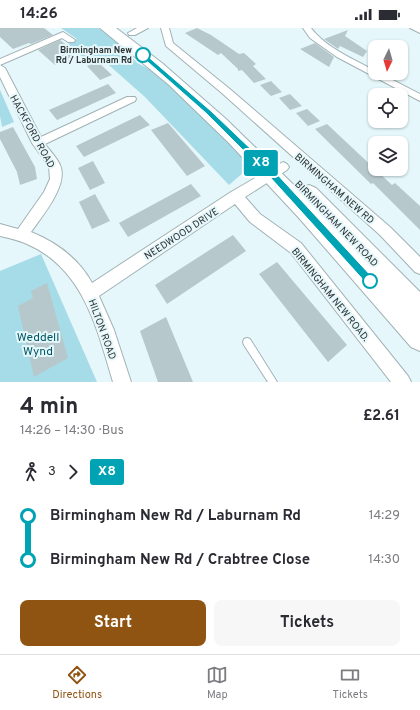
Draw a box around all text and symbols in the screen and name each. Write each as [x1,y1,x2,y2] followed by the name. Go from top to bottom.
[20,5,58,24] text: 14:26
[368,40,408,80] north arrow
[368,40,408,176] map controls
[56,45,132,66] place label: Birmingham New Rd / Laburnam Rd
[135,47,151,63] marker: Birmingham New Rd / Laburnam Rd
[368,88,408,128] button: locate
[6,93,57,171] street label: HACKFORD ROAD
[368,136,408,176] button: layers
[243,150,279,176] line badge: X8
[291,151,377,227] street label: BIRMINGHAM NEW RD
[252,154,270,171] text: X8
[291,178,381,270] street label: BIRMINGHAM NEW ROAD
[142,205,221,263] street label: NEEDWOOD DRIVE
[288,245,372,344] street label: BIRMINGHAM NEW ROAD.
[362,273,378,289] unlabelled marker
[85,297,119,362] street label: HILTON ROAD
[17,330,59,360] park label: Weddell Wynd
[20,394,78,421] text: 4 min
[363,407,400,426] text: £2.61
[20,423,124,439] text: 14:26 – 14:30 · Bus
[20,461,42,483] icon: walk
[62,461,84,483] icon: forward
[98,463,116,480] text: X8
[48,464,56,480] text: 3
[50,507,301,526] text: Birmingham New Rd / Laburnam Rd
[369,508,400,524] text: 14:29
[50,551,310,570] text: Birmingham New Rd / Crabtree Close
[368,552,400,568] text: 14:30
[20,600,206,646] button: Start
[214,600,400,646] button: Tickets
[52,664,102,702] tab: Directions
[206,664,228,702] tab: Map
[333,664,368,702] tab: Tickets

